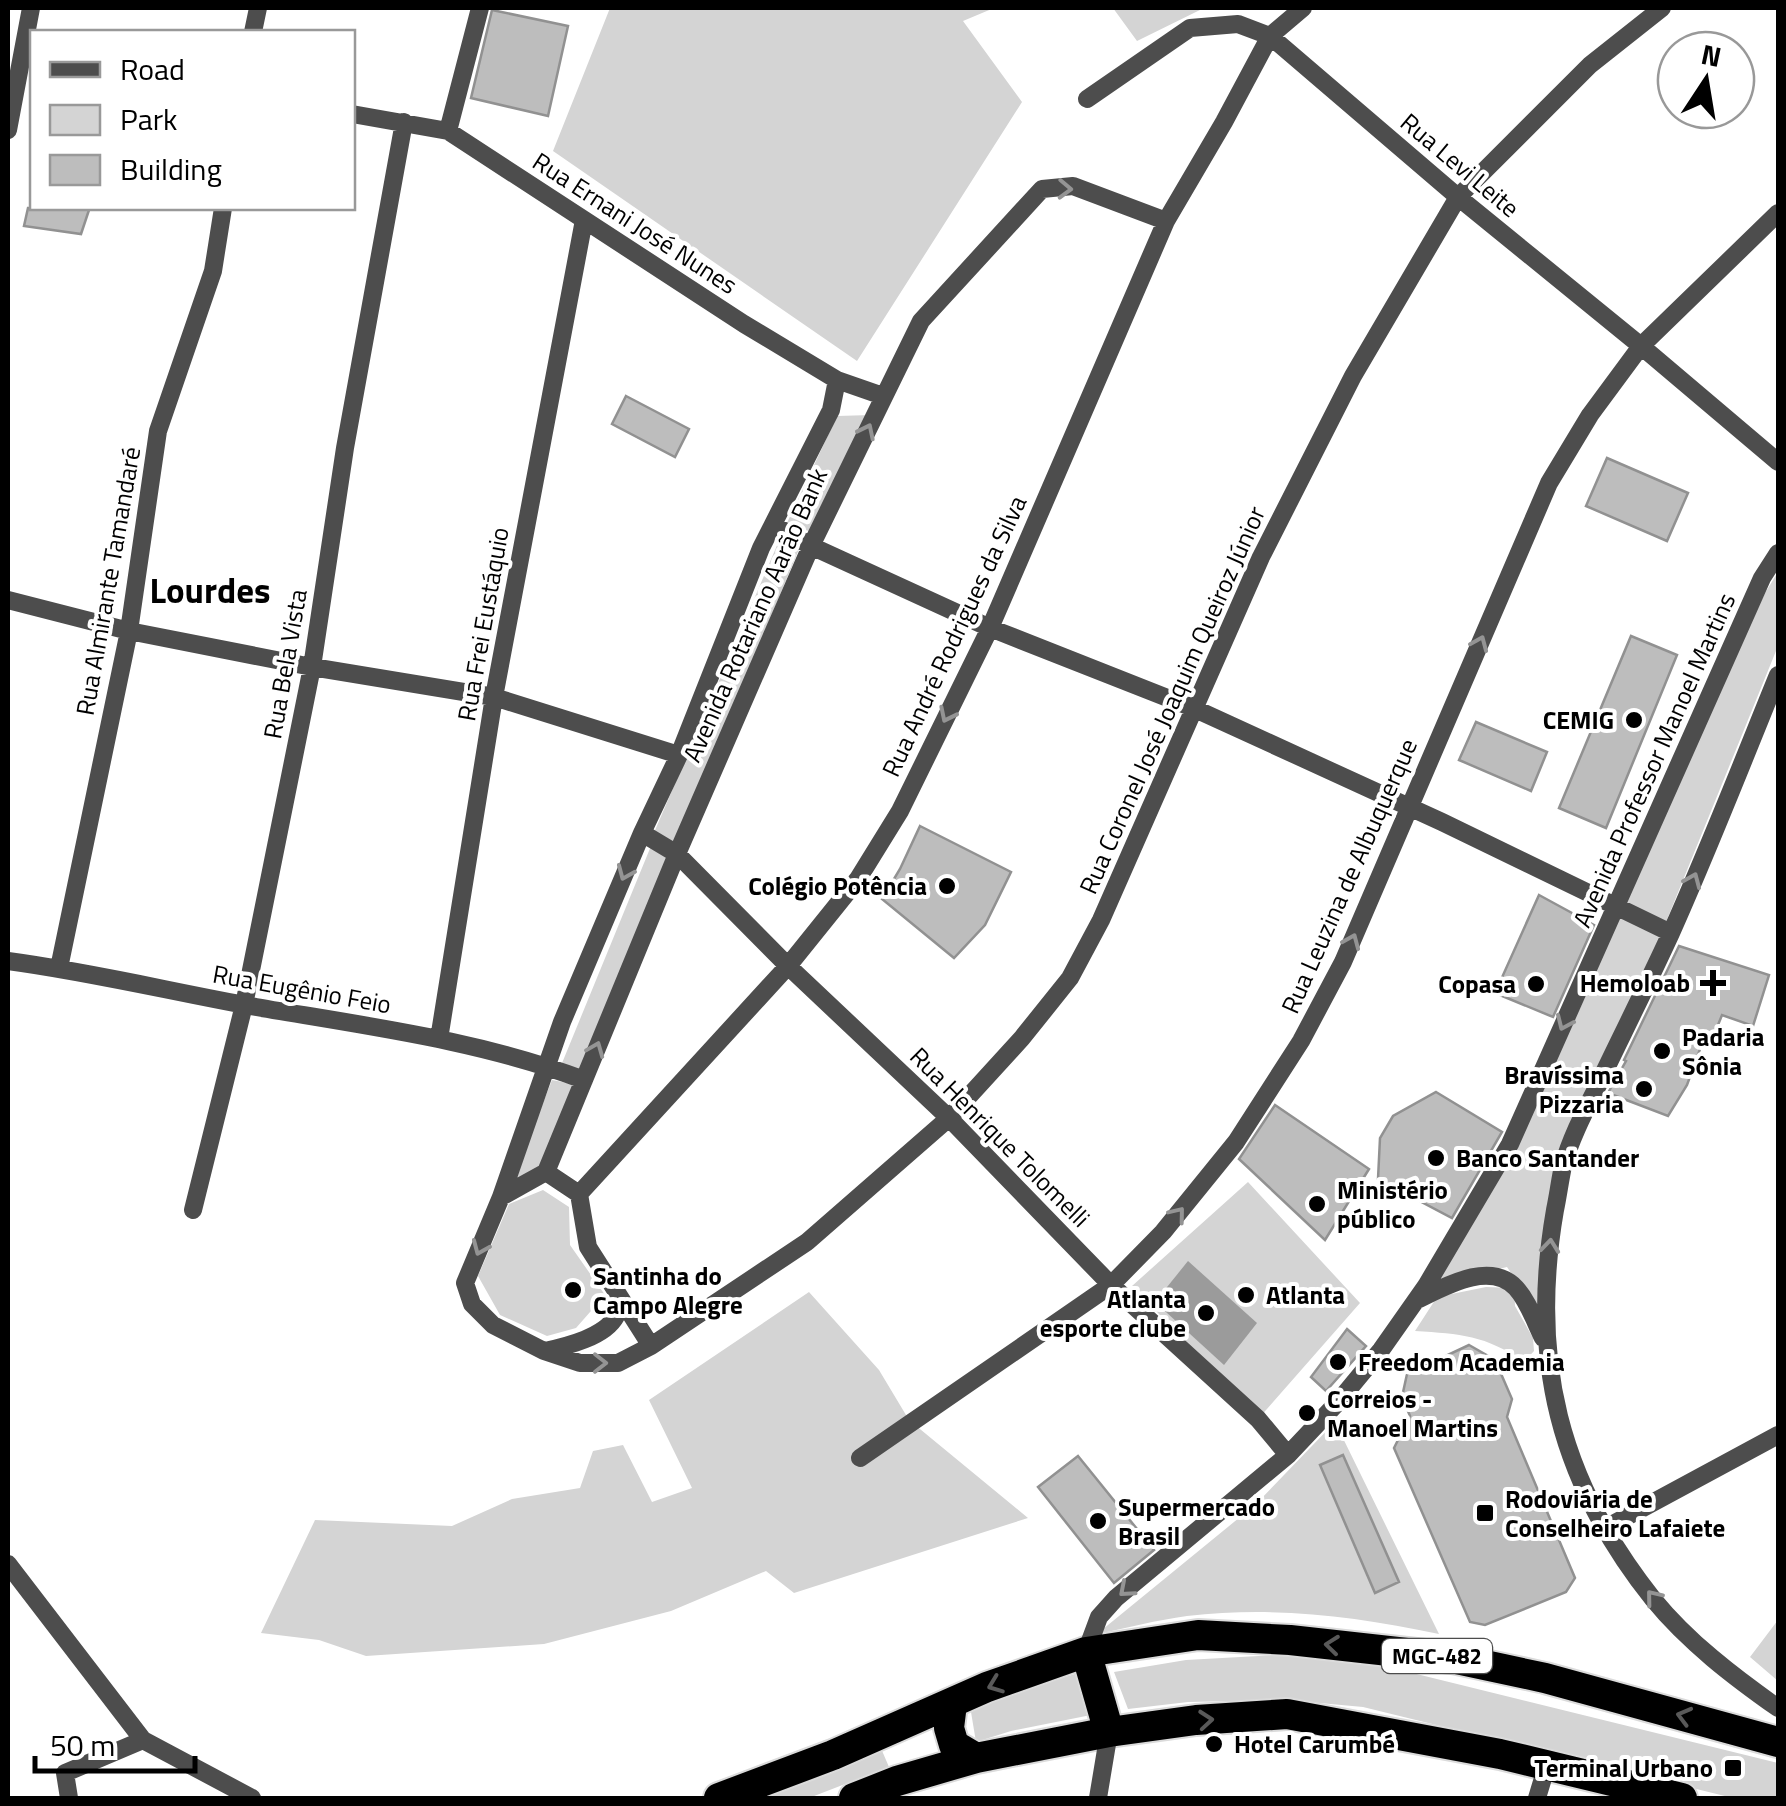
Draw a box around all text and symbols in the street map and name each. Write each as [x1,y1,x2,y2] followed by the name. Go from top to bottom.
[30,30,355,210] legend
[1656,30,1756,130] north arrow
[1697,32,1725,78] text: N
[120,46,185,92] text: Road
[120,96,177,142] text: Park
[1392,104,1528,226] street label: Rua Levi Leite
[525,142,745,304] street label: Rua Ernani José Nunes
[120,146,222,192] text: Building
[1058,179,1073,200] one-way arrow
[854,423,874,441] one-way arrow
[66,444,150,718] street label: Rua Almirante Tamandaré
[673,462,837,768] street label: Avenida Rotariano Aarão Bank
[872,489,1036,783] street label: Rua André Rodrigues da Silva
[1069,500,1275,900] street label: Rua Coronel José Joaquim Queiroz Júnior
[447,524,519,724] street label: Rua Frei Eustáquio
[149,563,271,617] district label: Lourdes
[253,586,317,742] street label: Rua Bela Vista
[1563,587,1745,933] street label: Avenida Professor Manoel Martins
[1468,635,1488,653] one-way arrow
[1543,701,1614,739] place label: CEMIG
[939,705,959,723] one-way arrow
[1623,709,1645,731] marker: CEMIG
[1271,732,1427,1020] street label: Rua Leuzina de Albuquerque
[617,863,637,881] one-way arrow
[748,867,927,905] place label: Colégio Potência
[1681,872,1701,890] one-way arrow
[936,875,958,897] marker: Colégio Potência
[1340,934,1360,952] one-way arrow
[210,955,394,1023] street label: Rua Eugênio Feio
[1580,964,1690,1002] place label: Hemoloab
[1438,965,1516,1003] place label: Copasa
[1700,970,1726,996] marker: Hemoloab
[1525,973,1547,995] marker: Copasa
[1556,1013,1576,1031] one-way arrow
[1682,1018,1764,1085] place label: Padaria Sônia
[901,1038,1099,1236] street label: Rua Henrique Tolomelli
[1651,1040,1673,1062] marker: Padaria Sônia
[585,1041,605,1059] one-way arrow
[1504,1056,1624,1123] place label: Bravíssima Pizzaria
[1633,1078,1655,1100] marker: Bravíssima Pizzaria
[1456,1139,1639,1177] place label: Banco Santander
[1425,1147,1447,1169] marker: Banco Santander
[1337,1171,1448,1238] place label: Ministério público
[1306,1193,1328,1215] marker: Ministério público
[1166,1208,1184,1226] one-way arrow
[471,1238,491,1256] one-way arrow
[1539,1238,1560,1254] one-way arrow
[593,1257,743,1324] place label: Santinha do Campo Alegre
[1266,1276,1345,1314] place label: Atlanta
[562,1279,584,1301] marker: Santinha do Campo Alegre
[1040,1280,1186,1347] place label: Atlanta esporte clube
[1235,1284,1257,1306] marker: Atlanta
[1195,1302,1217,1324] marker: Atlanta esporte clube
[1358,1343,1565,1381] place label: Freedom Academia
[1327,1351,1349,1373] marker: Freedom Academia
[594,1352,609,1374] one-way arrow
[1327,1380,1498,1447] place label: Correios - Manoel Martins
[1296,1402,1318,1424] marker: Correios - Manoel Martins
[1505,1480,1725,1547] place label: Rodoviária de Conselheiro Lafaiete
[1118,1488,1275,1555] place label: Supermercado Brasil
[1474,1502,1496,1524] marker: Rodoviária de Conselheiro Lafaiete
[1087,1510,1109,1532] marker: Supermercado Brasil
[1120,1579,1138,1597] one-way arrow
[1648,1591,1665,1609] one-way arrow
[1324,1635,1340,1656] one-way arrow
[1382,1639,1492,1673] road number: MGC-482
[987,1674,1004,1694] one-way arrow
[1677,1707,1694,1728] one-way arrow
[1199,1709,1215,1731] one-way arrow
[35,1711,195,1773] scale bar
[50,1722,115,1768] text: 50 m
[1234,1725,1395,1763] place label: Hotel Carumbé
[1203,1733,1225,1755] marker: Hotel Carumbé
[1534,1749,1713,1787] place label: Terminal Urbano
[1722,1757,1744,1779] marker: Terminal Urbano

